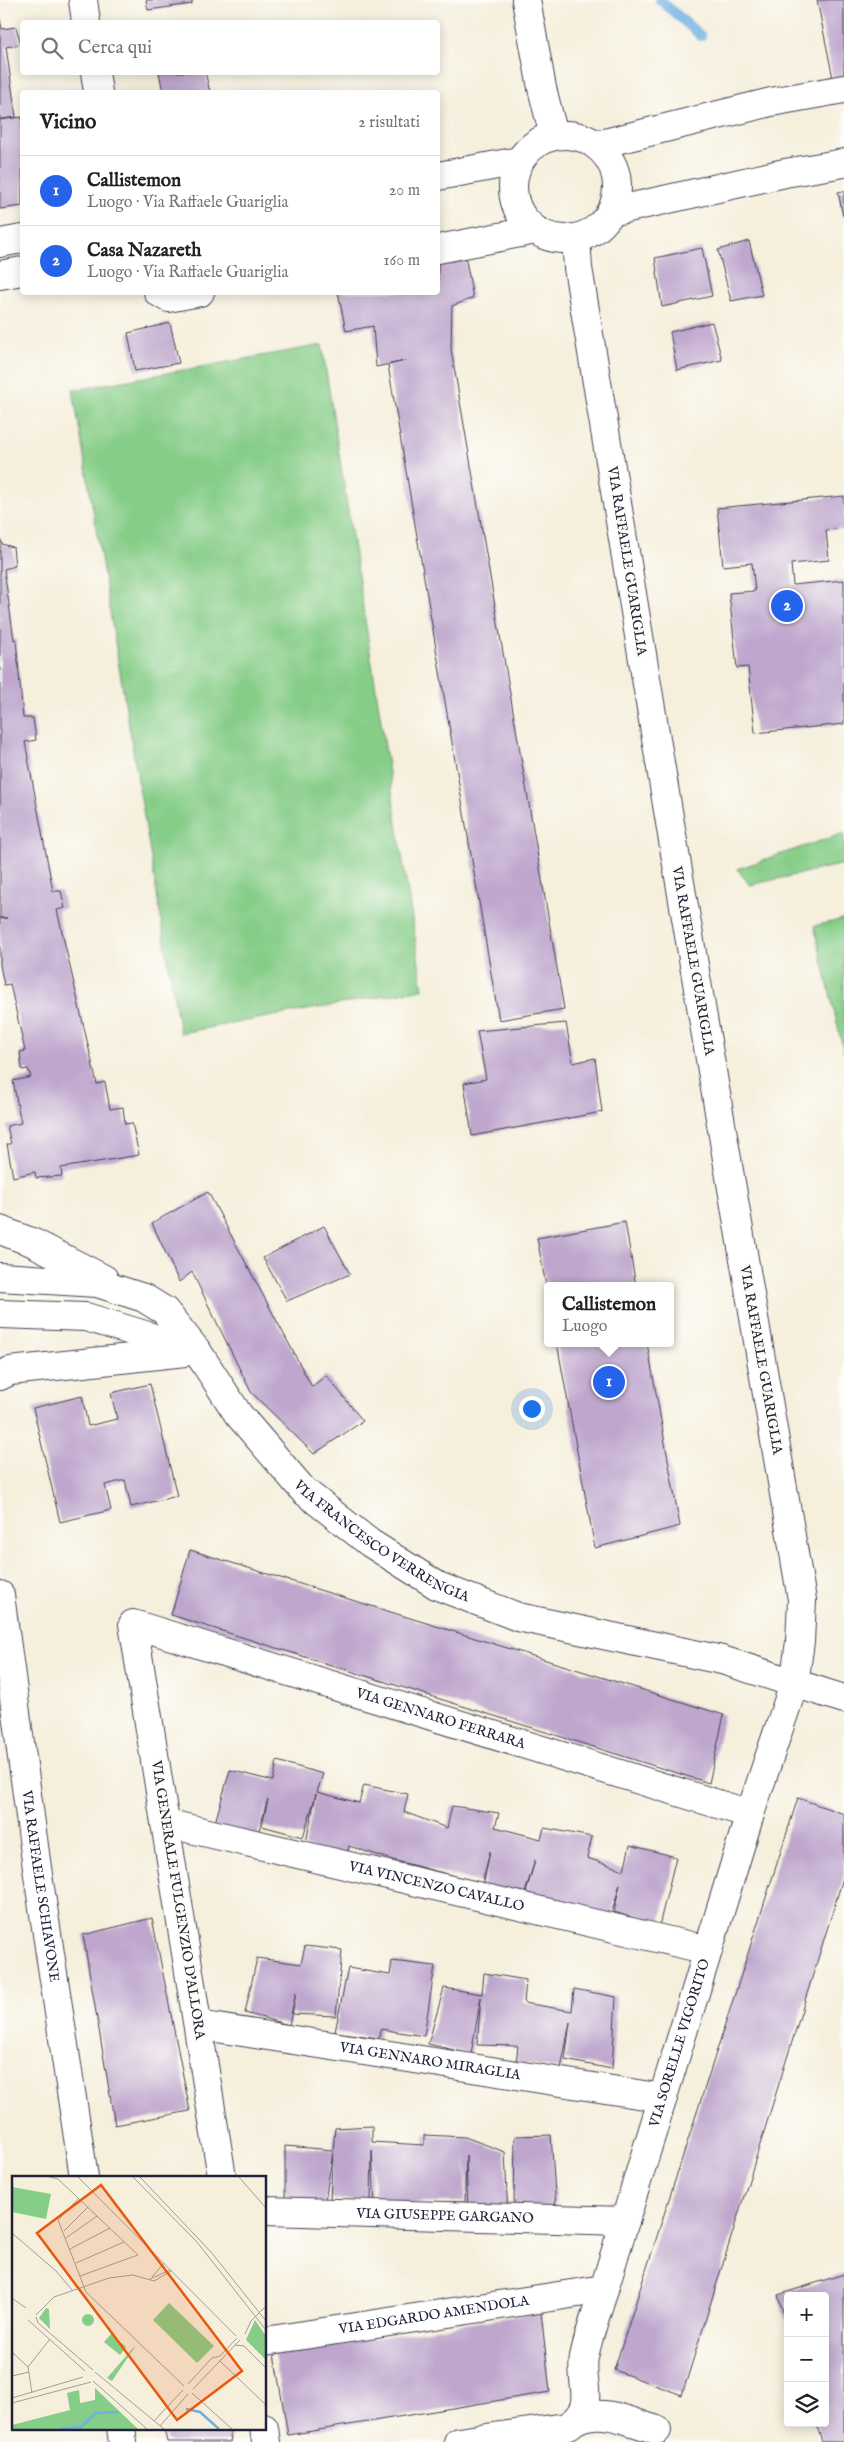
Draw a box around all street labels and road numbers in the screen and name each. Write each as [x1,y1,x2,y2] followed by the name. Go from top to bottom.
[603,464,651,658] street label: VIA RAFFAELE GUARIGLIA
[667,864,719,1058] street label: VIA RAFFAELE GUARIGLIA
[735,1263,787,1457] street label: VIA RAFFAELE GUARIGLIA
[289,1476,472,1606] street label: VIA FRANCESCO VERRENGIA
[353,1684,528,1753] street label: VIA GENNARO FERRARA
[147,1758,209,2041] street label: VIA GENERALE FULGENZIO D'ALLORA
[17,1788,63,1984] street label: VIA RAFFAELE SCHIAVONE
[346,1857,526,1916] street label: VIA VINCENZO CAVALLO
[645,1956,714,2130] street label: VIA SORELLE VIGORITO
[338,2038,522,2085] street label: VIA GENNARO MIRAGLIA
[355,2205,534,2227] street label: VIA GIUSEPPE GARGANO
[337,2292,531,2339] street label: VIA EDGARDO AMENDOLA

